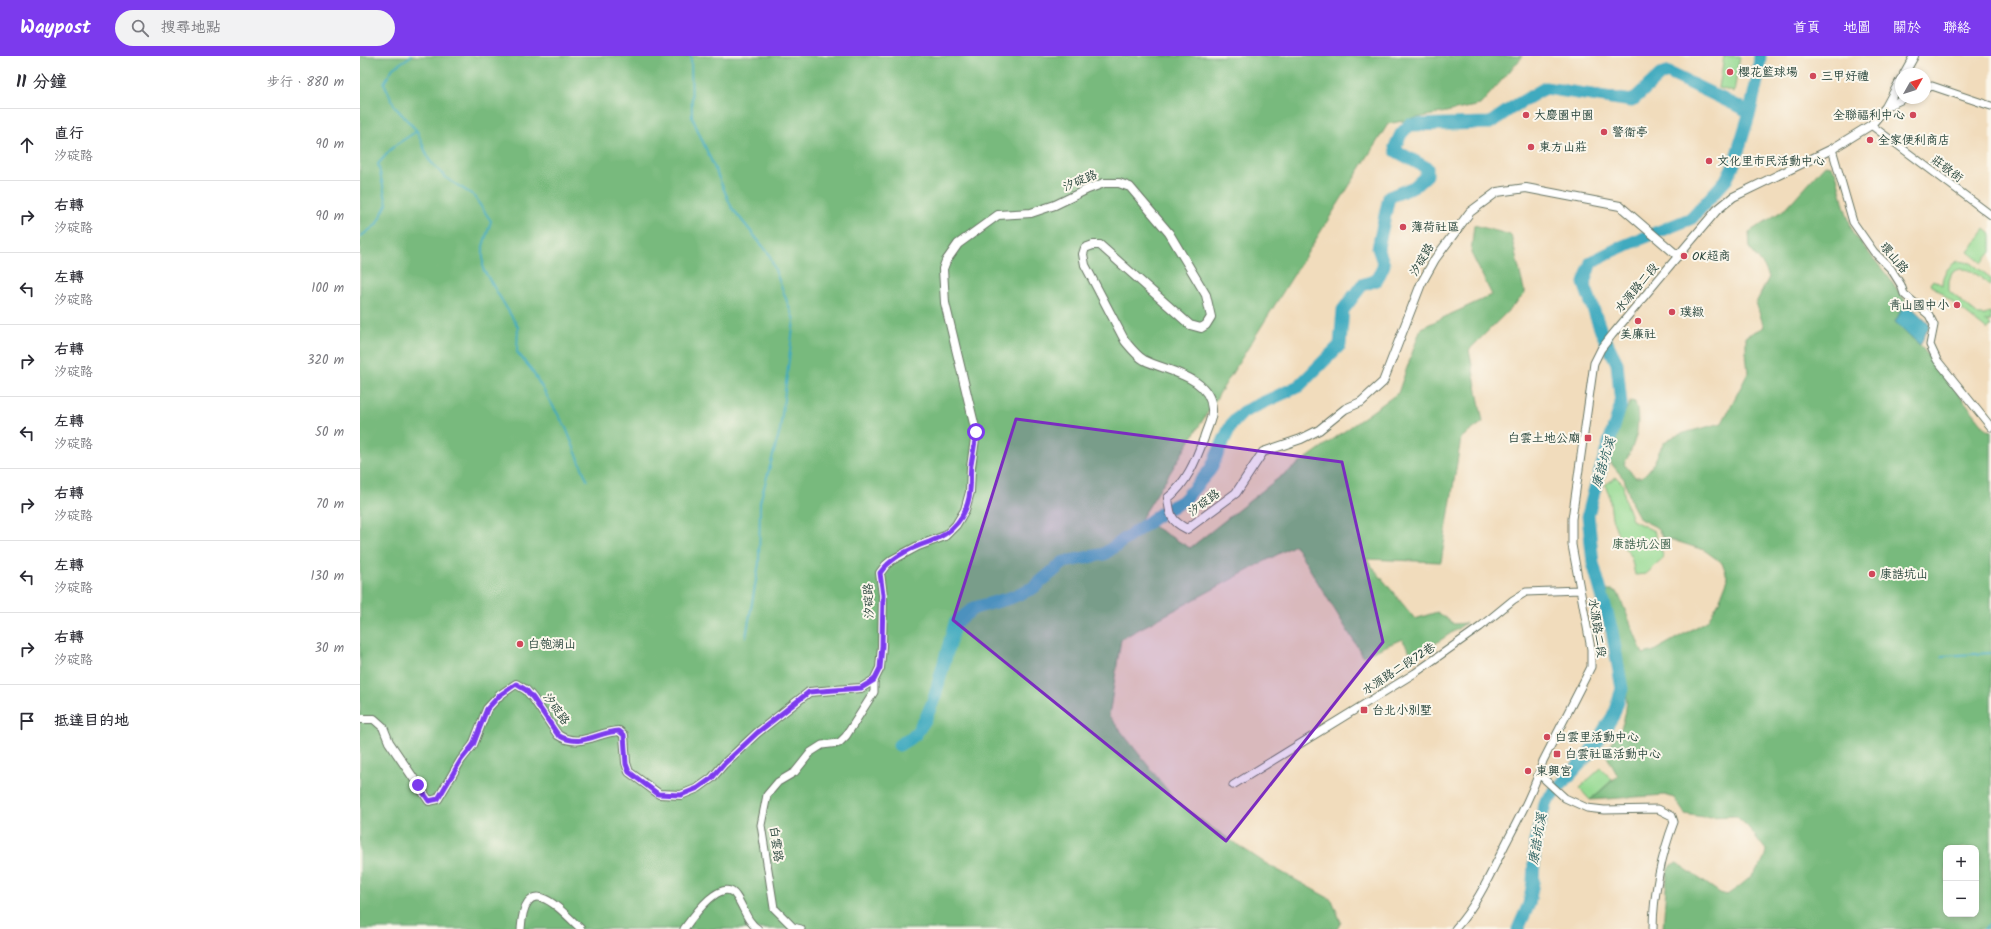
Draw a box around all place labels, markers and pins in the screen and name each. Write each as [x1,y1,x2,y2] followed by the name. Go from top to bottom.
[1738,63,1798,82] place label: 櫻花籃球場
[1725,67,1735,77] marker: 櫻花籃球場
[1821,67,1869,86] place label: 三甲好禮
[1808,71,1818,81] marker: 三甲好禮
[1534,106,1594,125] place label: 大慶園中園
[1833,106,1905,125] place label: 全聯福利中心
[1521,110,1531,120] marker: 大慶園中園
[1908,110,1918,120] marker: 全聯福利中心
[1612,123,1648,142] place label: 警衛亭
[1599,127,1609,137] marker: 警衛亭
[1878,131,1950,150] place label: 全家便利商店
[1865,135,1875,145] marker: 全家便利商店
[1539,138,1587,157] place label: 東方山莊
[1526,142,1536,152] marker: 東方山莊
[1717,152,1825,171] place label: 文化里市民活動中心
[1704,156,1714,166] marker: 文化里市民活動中心
[1411,218,1459,237] place label: 薄荷社區
[1398,222,1408,232] marker: 薄荷社區
[1692,247,1730,266] place label: OK超商
[1679,251,1689,261] marker: OK超商
[1889,296,1949,315] place label: 青山國中小
[1952,300,1962,310] marker: 青山國中小
[1680,303,1704,322] place label: 璞緻
[1667,307,1677,317] marker: 璞緻
[1633,316,1643,326] marker: 美廉社
[1620,325,1656,344] place label: 美廉社
[1508,429,1580,448] place label: 白雲土地公廟
[1583,433,1593,443] marker: 白雲土地公廟
[1880,565,1928,584] place label: 康誥坑山
[1867,569,1877,579] marker: 康誥坑山
[528,635,576,654] place label: 白匏湖山
[515,639,525,649] marker: 白匏湖山
[1372,701,1432,720] place label: 台北小別墅
[1359,705,1369,715] marker: 台北小別墅
[1555,728,1639,747] place label: 白雲里活動中心
[1542,732,1552,742] marker: 白雲里活動中心
[1565,745,1661,764] place label: 白雲社區活動中心
[1552,749,1562,759] marker: 白雲社區活動中心
[1536,762,1572,781] place label: 東興宮
[1523,766,1533,776] marker: 東興宮

